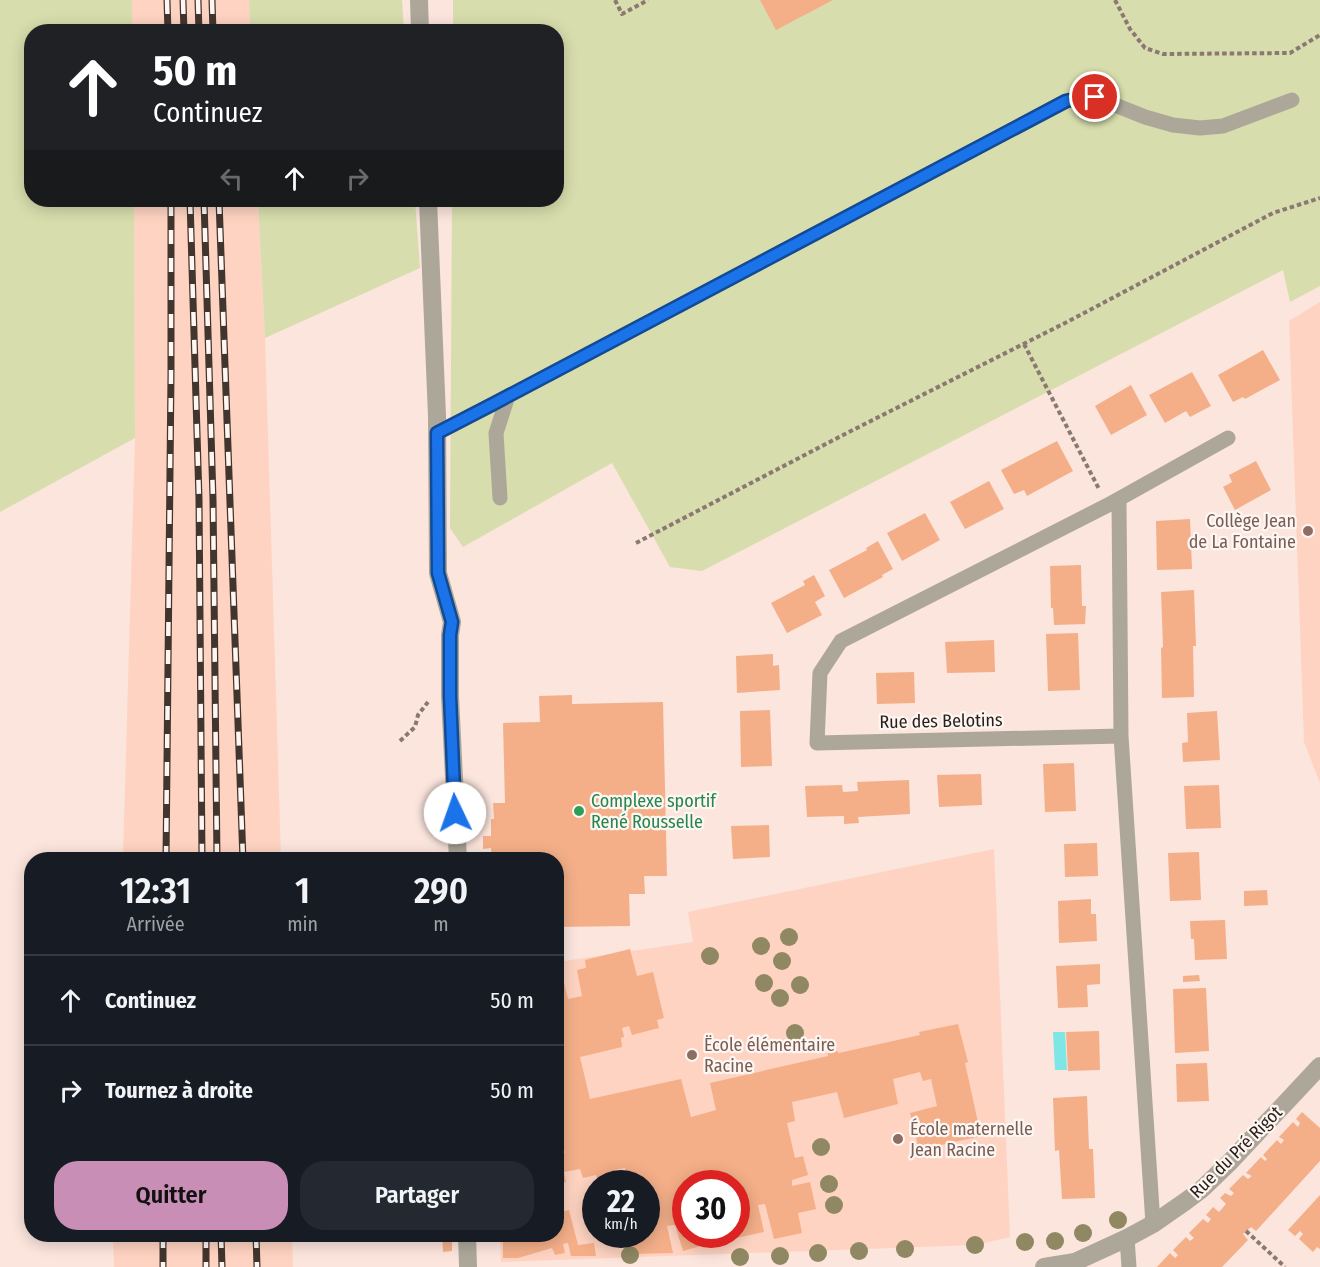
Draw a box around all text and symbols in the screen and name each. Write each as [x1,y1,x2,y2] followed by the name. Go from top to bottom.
[153,46,237,96] text: 50 m
[54,48,132,126] icon: ahead
[1069,71,1120,122] pin
[1078,80,1111,113] icon: arrive
[153,97,262,129] text: Continuez
[215,162,248,195] icon: left
[278,162,311,195] icon: ahead
[341,162,374,195] icon: right
[1189,510,1296,553] place label: Collège Jean de La Fontaine
[1301,524,1315,538] marker: Collège Jean de La Fontaine
[879,709,1003,733] street label: Rue des Belotins
[423,781,487,845] position arrow
[591,790,717,833] place label: Complexe sportif René Rousselle
[572,804,586,818] marker: Complexe sportif René Rousselle
[120,869,191,913] text: 12:31
[295,869,310,913] text: 1
[414,869,468,913] text: 290
[127,912,185,936] text: Arrivée
[287,912,318,936] text: min
[433,912,449,936] text: m
[54,984,87,1017] icon: ahead
[105,987,196,1014] text: Continuez
[490,987,534,1014] text: 50 m
[704,1034,835,1077] place label: Ëcole élémentaire Racine
[685,1048,699,1062] marker: Ëcole élémentaire Racine
[54,1074,87,1107] icon: right
[105,1077,253,1104] text: Tournez à droite
[490,1077,534,1104] text: 50 m
[1185,1101,1287,1203] street label: Rue du Pré Rigot
[910,1117,1033,1161] place label: École maternelle Jean Racine
[891,1132,905,1146] marker: École maternelle Jean Racine
[54,1161,288,1230] button: Quitter
[300,1161,534,1230] button: Partager
[672,1170,750,1248] speed limit sign: 30
[607,1184,635,1220] text: 22
[604,1215,638,1233] text: km/h

